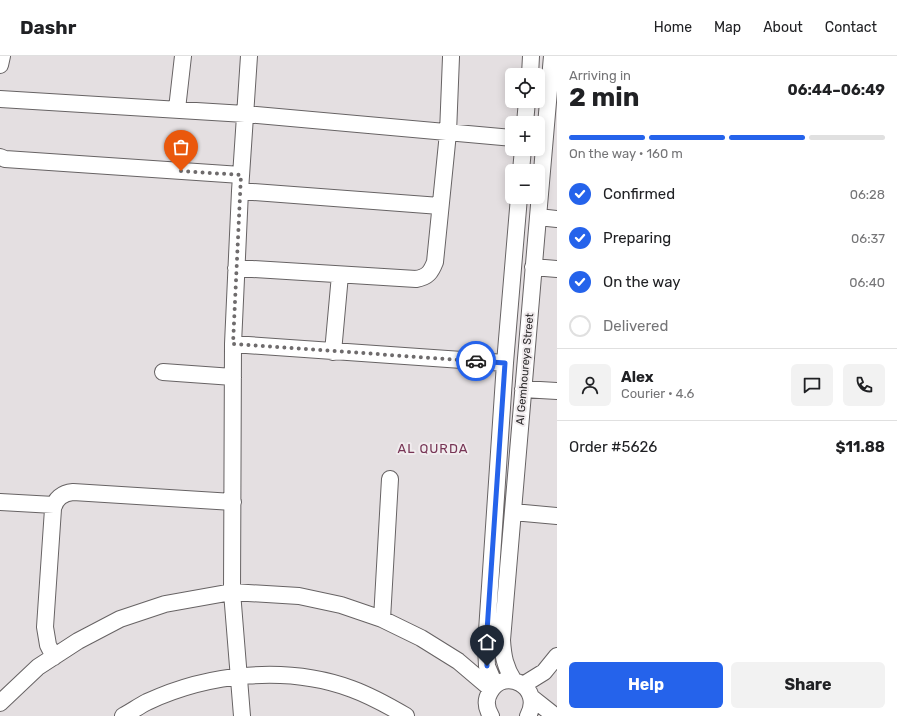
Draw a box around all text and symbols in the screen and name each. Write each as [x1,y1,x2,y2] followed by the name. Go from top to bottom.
[20,16,76,39] text: Dashr
[654,19,692,36] text: Home
[714,19,741,36] text: Map
[763,19,803,36] text: About
[825,19,877,36] text: Contact
[505,68,545,204] map controls
[505,68,545,108] button: locate
[569,68,631,83] text: Arriving in
[788,81,885,99] text: 06:44–06:49
[569,82,639,113] text: 2 min
[505,116,545,156] button: +
[164,130,198,171] pin
[170,136,192,158] icon: bag
[569,146,683,161] text: On the way · 160 m
[505,164,545,204] button: −
[569,183,591,205] icon: check
[603,185,675,203] text: Confirmed
[850,187,885,202] text: 06:28
[569,227,591,249] icon: check
[603,229,671,247] text: Preparing
[851,231,885,246] text: 06:37
[569,271,591,293] icon: check
[603,273,681,291] text: On the way
[849,275,885,290] text: 06:40
[514,312,536,425] street label: Al Gemhoureya Street
[603,317,668,335] text: Delivered
[456,341,496,381] courier
[465,350,487,372] icon: car
[569,364,611,406] button: person
[791,364,833,406] button: chat
[843,364,885,406] button: phone
[621,368,654,386] text: Alex
[621,386,694,401] text: Courier · 4.6
[569,438,657,456] text: Order #5626
[836,438,885,456] text: $11.88
[398,441,468,456] district label: AL QURDA
[470,625,504,666] pin
[476,631,498,653] icon: home
[569,662,723,708] button: Help
[731,662,885,708] button: Share

